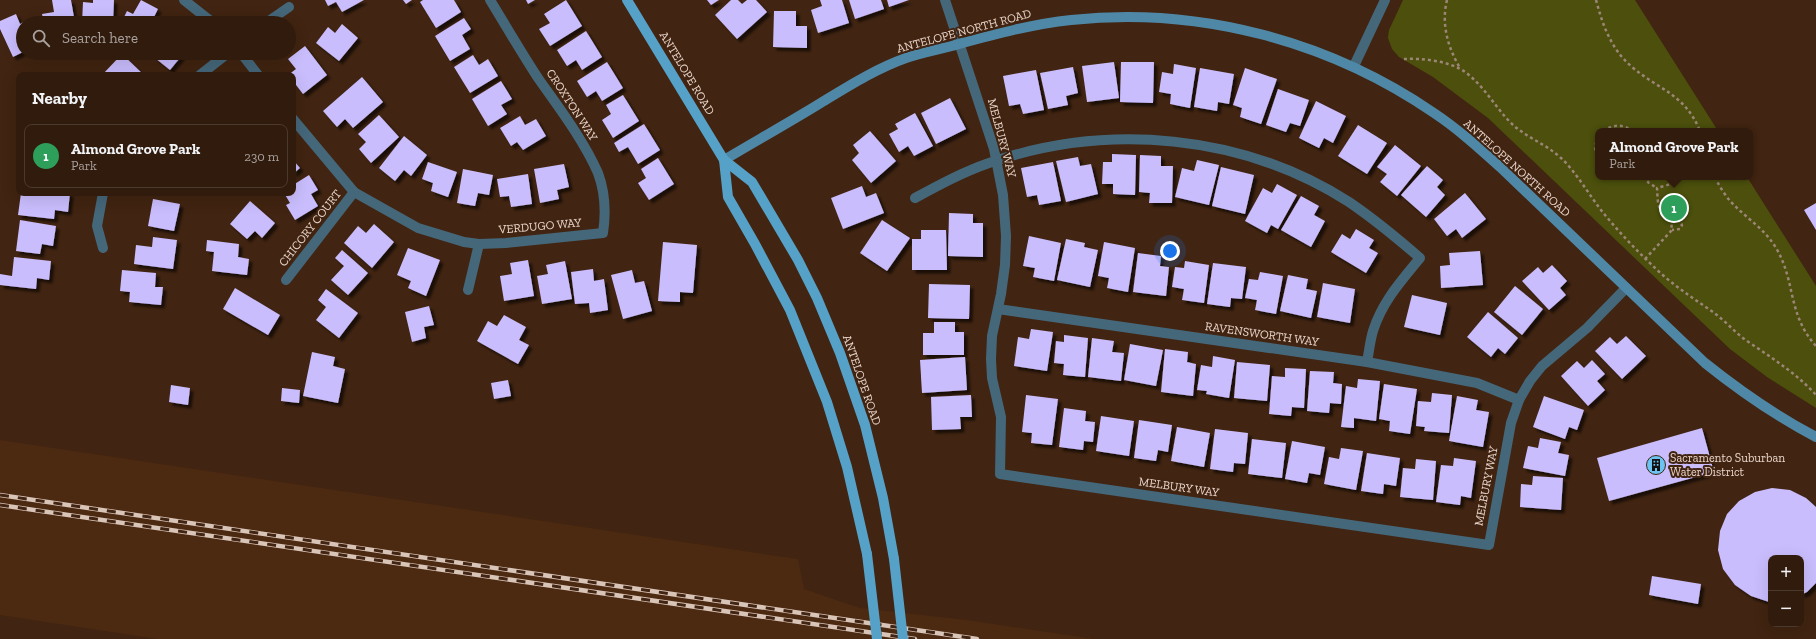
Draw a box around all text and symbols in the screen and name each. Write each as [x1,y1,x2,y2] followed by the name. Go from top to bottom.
[895,6,1033,56] street label: ANTELOPE NORTH ROAD
[16,16,296,60] search box
[30,27,52,49] icon: search
[62,29,138,47] text: Search here
[657,29,717,117] street label: ANTELOPE ROAD
[544,66,601,144] street label: CROXTON WAY
[32,88,87,108] text: Nearby
[985,97,1019,180] street label: MELBURY WAY
[1461,116,1573,220] street label: ANTELOPE NORTH ROAD
[1595,128,1753,180] popup
[1609,138,1739,156] text: Almond Grove Park
[71,140,200,158] text: Almond Grove Park
[43,149,49,164] text: 1
[244,149,279,164] text: 230 m
[1609,156,1635,171] text: Park
[71,158,97,173] text: Park
[276,186,345,269] street label: CHICORY COURT
[1661,193,1687,223] pin: 1
[497,215,583,237] street label: VERDUGO WAY
[1160,241,1180,261] your location
[1204,319,1320,349] street label: RAVENSWORTH WAY
[840,333,884,427] street label: ANTELOPE ROAD
[1471,444,1501,527] street label: MELBURY WAY
[1670,451,1785,479] place label: Sacramento Suburban Water District
[1645,454,1667,476] building icon: Sacramento Suburban Water District
[1138,474,1221,500] street label: MELBURY WAY
[1768,555,1804,627] map controls
[1768,555,1804,591] button: +
[1768,591,1804,627] button: −

